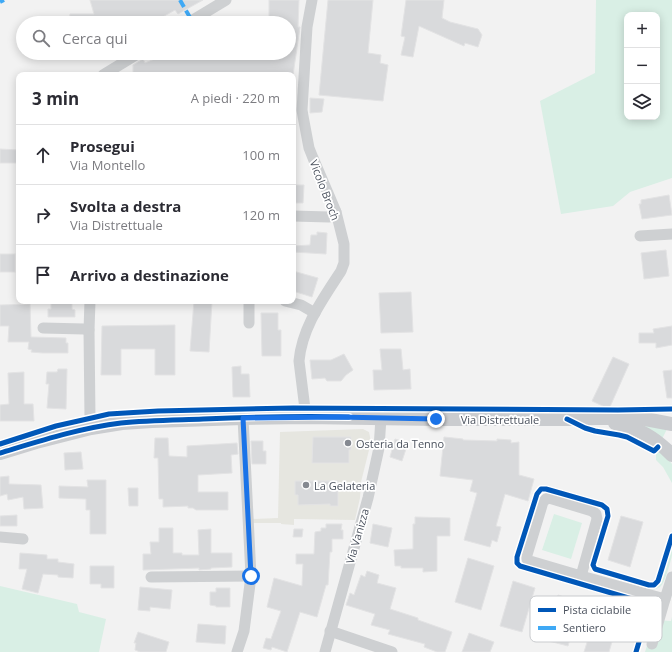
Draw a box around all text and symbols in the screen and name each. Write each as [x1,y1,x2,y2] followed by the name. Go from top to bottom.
[624,12,660,120] map controls
[624,12,660,48] button: +
[16,16,296,60] search box
[30,27,52,49] icon: search
[62,28,128,48] text: Cerca qui
[624,48,660,84] button: −
[624,84,660,120] button: layers
[32,87,79,110] text: 3 min
[191,89,280,107] text: A piedi · 220 m
[70,136,135,156] text: Prosegui
[32,144,54,166] icon: ahead
[242,146,280,164] text: 100 m
[70,156,145,174] text: Via Montello
[307,158,343,222] street label: Vicolo Broch
[70,196,181,216] text: Svolta a destra
[32,204,54,226] icon: right
[242,206,280,224] text: 120 m
[70,216,163,234] text: Via Distrettuale
[32,264,54,286] icon: arrive
[70,265,229,285] text: Arrivo a destinazione
[427,410,445,428] route end
[461,412,539,427] street label: Via Distrettuale
[356,436,445,451] place label: Osteria da Tenno
[343,438,353,448] marker: Osteria da Tenno
[314,478,375,493] place label: La Gelateria
[301,480,311,490] marker: La Gelateria
[342,507,372,565] street label: Via Vanizza
[242,567,260,585] route start
[530,596,662,642] legend
[563,602,631,617] text: Pista ciclabile
[563,620,606,635] text: Sentiero

